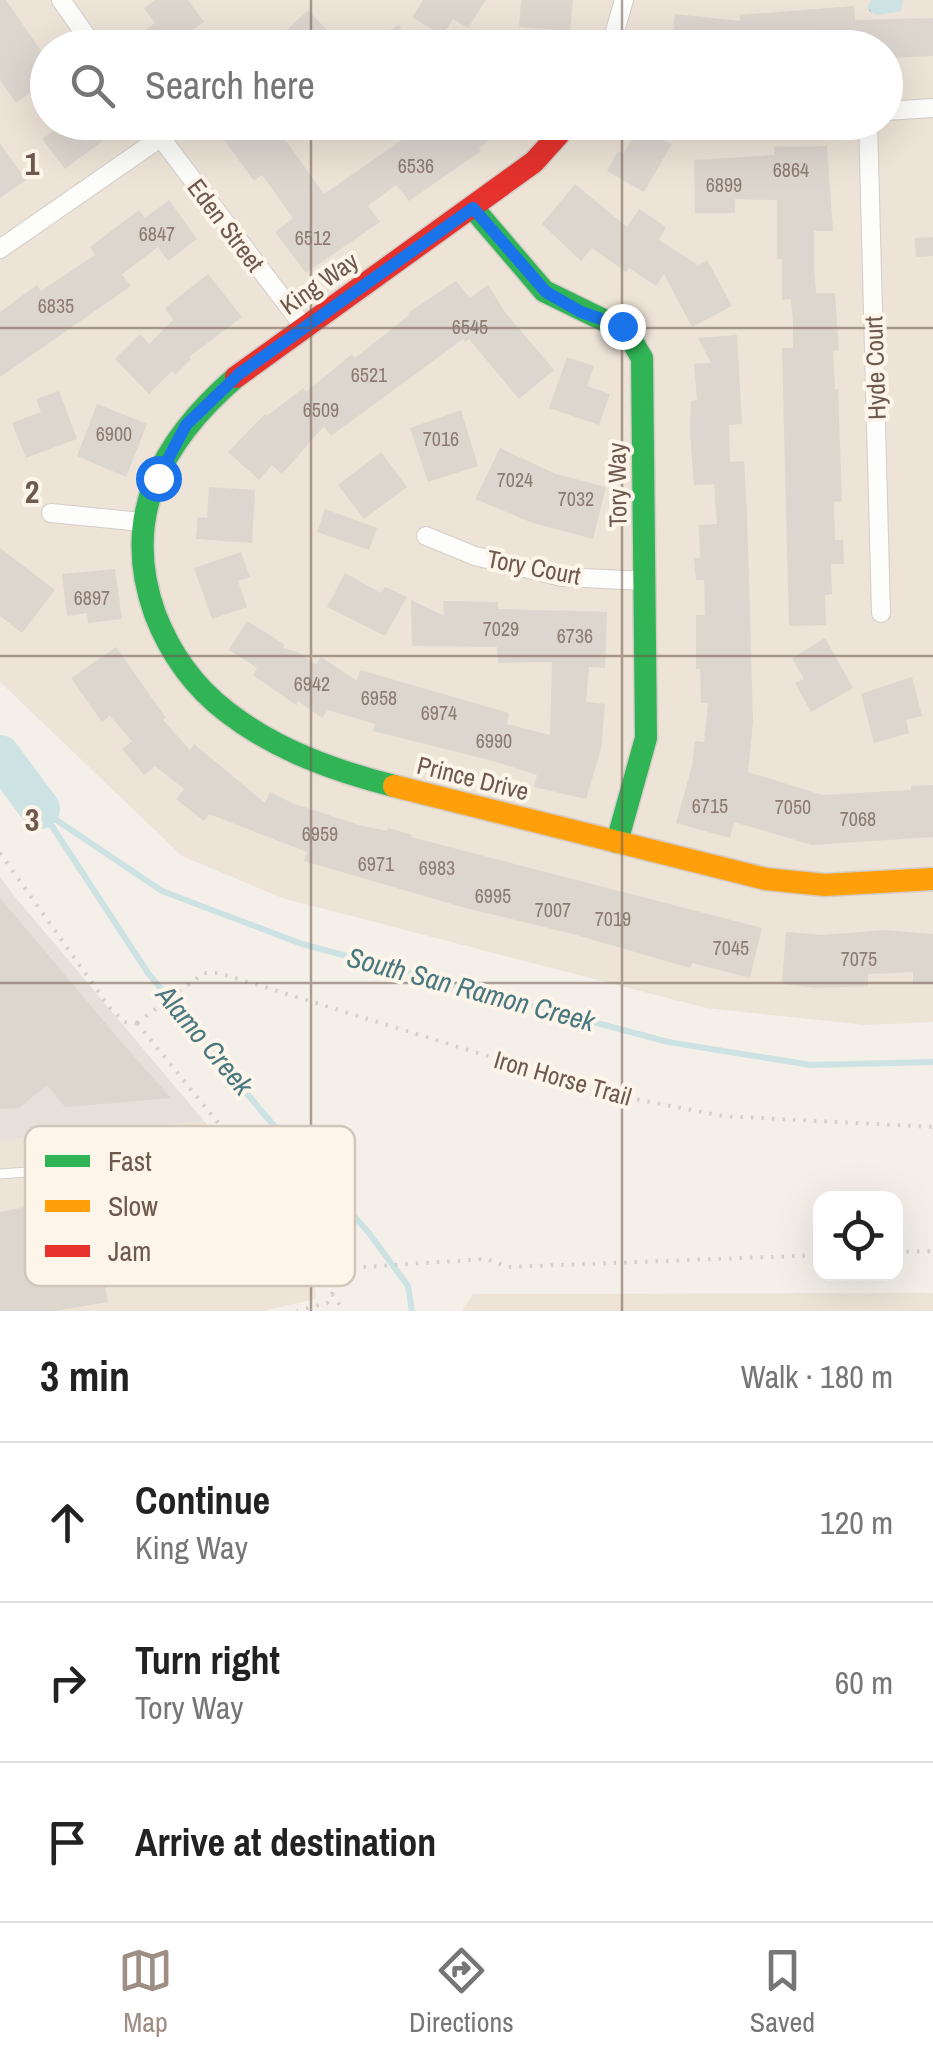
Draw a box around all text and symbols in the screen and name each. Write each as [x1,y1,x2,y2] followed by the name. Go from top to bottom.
[30,30,903,140] search box
[65,58,120,113] icon: search
[145,60,315,111] text: Search here
[25,142,40,185] text: 1
[398,152,434,179] house number: 6536
[773,156,809,183] house number: 6864
[706,171,742,198] house number: 6899
[180,172,272,279] street label: Eden Street
[139,220,175,247] house number: 6847
[295,224,331,251] house number: 6512
[273,243,365,322] street label: King Way
[38,292,74,319] house number: 6835
[600,304,646,350] route end
[452,313,488,340] house number: 6545
[856,315,894,420] street label: Hyde Court
[351,361,387,388] house number: 6521
[303,396,339,423] house number: 6509
[96,420,132,447] house number: 6900
[423,425,459,452] house number: 7016
[599,442,635,528] street label: Tory Way
[136,456,182,502] route start
[497,466,533,493] house number: 7024
[25,470,39,513] text: 2
[558,485,594,512] house number: 7032
[484,541,584,593] street label: Tory Court
[74,584,110,611] house number: 6897
[483,615,519,642] house number: 7029
[557,622,593,649] house number: 6736
[294,670,330,697] house number: 6942
[361,684,397,711] house number: 6958
[421,699,457,726] house number: 6974
[476,727,512,754] house number: 6990
[414,748,532,808] street label: Prince Drive
[692,792,728,819] house number: 6715
[775,793,811,820] house number: 7050
[25,798,39,841] text: 3
[840,805,876,832] house number: 7068
[302,820,338,847] house number: 6959
[358,850,394,877] house number: 6971
[419,854,455,881] house number: 6983
[475,882,511,909] house number: 6995
[535,896,571,923] house number: 7007
[595,905,631,932] house number: 7019
[713,934,749,961] house number: 7045
[343,938,601,1041] water label: South San Ramon Creek
[841,945,877,972] house number: 7075
[147,975,263,1104] water label: Alamo Creek
[490,1042,636,1114] street label: Iron Horse Trail
[25,1126,355,1286] legend
[108,1142,152,1180] text: Fast
[108,1187,158,1225] text: Slow
[813,1191,903,1281] map controls
[813,1191,903,1281] button: locate
[108,1232,151,1270] text: Jam
[40,1348,130,1404] text: 3 min
[741,1355,893,1398] text: Walk · 180 m
[135,1475,270,1526] text: Continue
[40,1495,95,1550] icon: ahead
[820,1501,893,1544] text: 120 m
[135,1526,248,1569] text: King Way
[135,1635,280,1686] text: Turn right
[40,1655,95,1710] icon: right
[835,1661,893,1704] text: 60 m
[135,1686,243,1729] text: Tory Way
[40,1815,95,1870] icon: arrive
[135,1817,436,1868] text: Arrive at destination
[118,1943,173,2041] tab: Map
[409,1943,514,2041] tab: Directions
[750,1943,815,2041] tab: Saved

